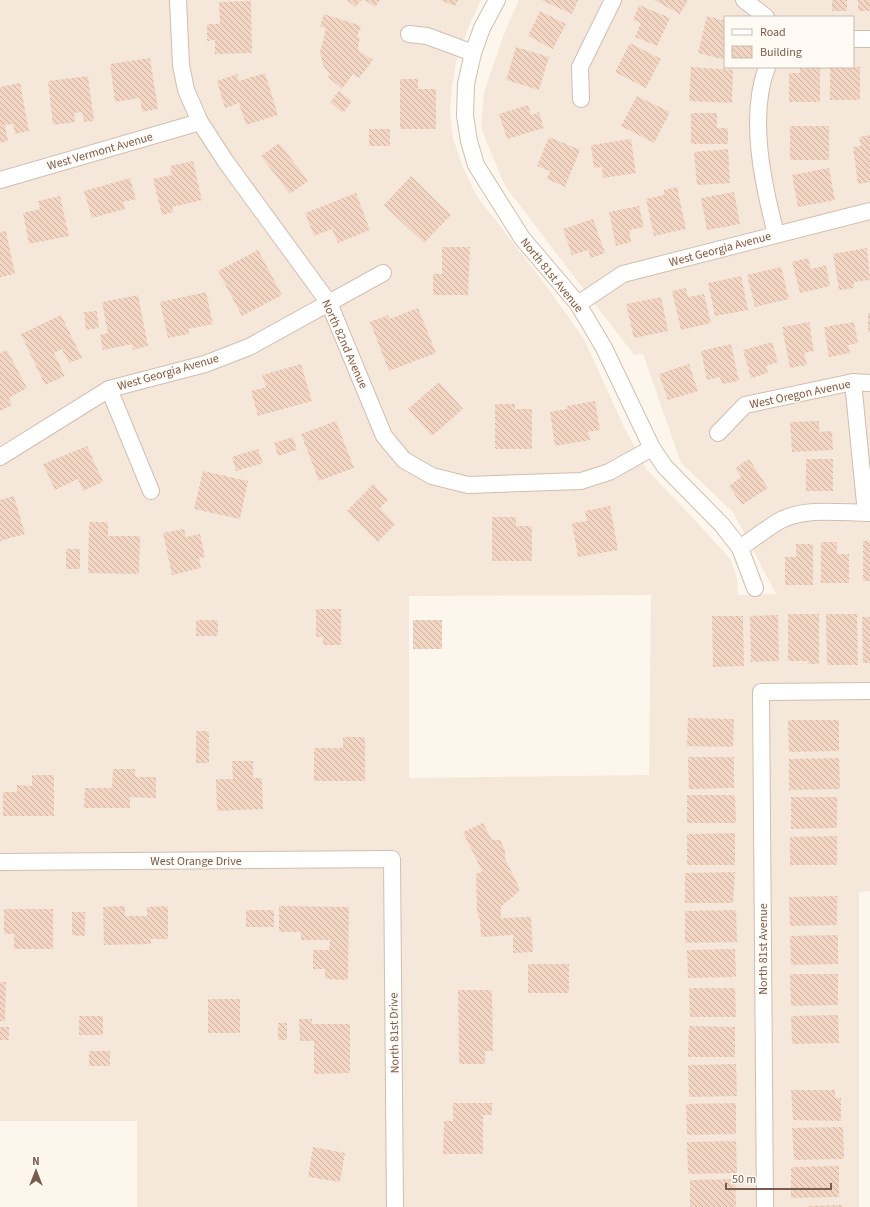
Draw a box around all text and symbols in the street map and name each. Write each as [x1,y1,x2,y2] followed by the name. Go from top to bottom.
[724,16,854,68] legend
[760,24,786,41] text: Road
[760,44,802,61] text: Building
[45,128,155,175] street label: West Vermont Avenue
[667,228,773,271] street label: West Georgia Avenue
[516,234,587,316] street label: North 81st Avenue
[317,297,372,392] street label: North 82nd Avenue
[115,350,221,395] street label: West Georgia Avenue
[748,375,852,413] street label: West Oregon Avenue
[150,853,242,870] street label: West Orange Drive
[755,903,772,995] street label: North 81st Avenue
[385,993,404,1073] street label: North 81st Drive
[16,1151,56,1191] north arrow
[32,1154,40,1169] text: N
[726,1165,831,1191] scale bar
[732,1171,756,1188] text: 50 m

